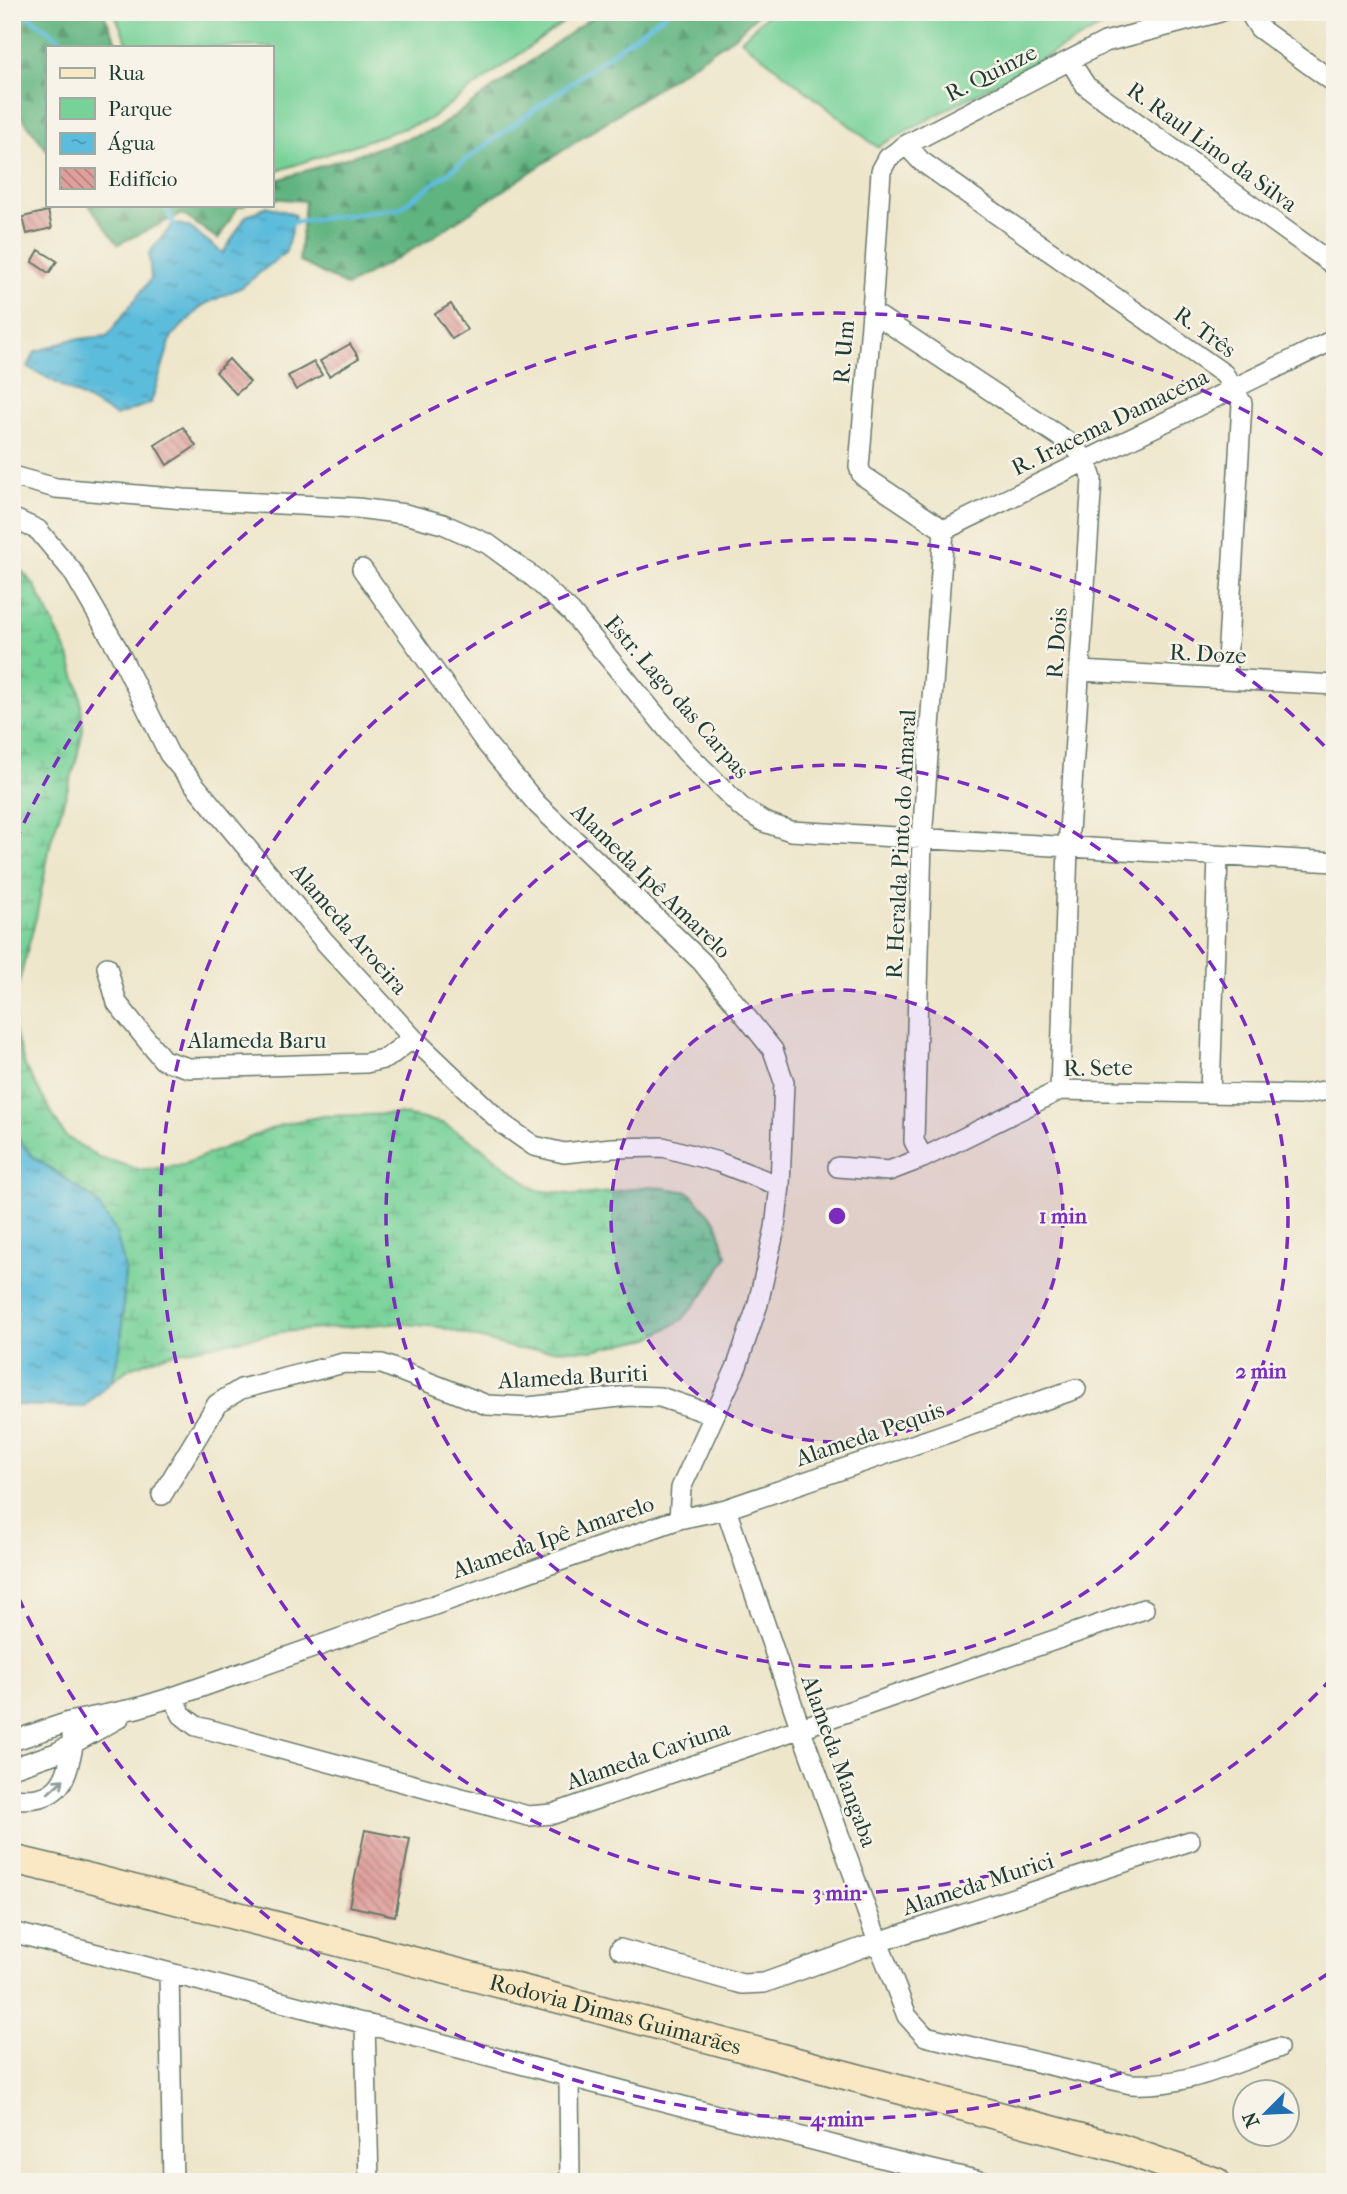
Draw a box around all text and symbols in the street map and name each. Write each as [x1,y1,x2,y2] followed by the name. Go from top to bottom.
[941,38,1041,108] street label: R. Quinze
[46,46,273,206] legend
[108,61,145,85] text: Rua
[1122,76,1303,218] street label: R. Raul Lino da Silva
[108,97,172,121] text: Parque
[107,131,155,155] text: Água
[108,167,177,191] text: Edifício
[1169,300,1241,364] street label: R. Três
[828,319,860,385] street label: R. Um
[1007,362,1213,481] street label: R. Iracema Damacena
[1041,607,1073,679] street label: R. Dois
[599,610,755,784] street label: Estr. Lago das Carpas
[1169,638,1247,670] street label: R. Doze
[880,708,922,979] street label: R. Heralda Pinto do Amaral
[565,797,736,964] street label: Alameda Ipê Amarelo
[284,857,414,1000] street label: Alameda Aroeira
[187,1027,326,1054] street label: Alameda Baru
[1063,1054,1133,1082] street label: R. Sete
[825,1204,849,1228] centre of rings
[1039,1204,1088,1228] text: 1 min
[1235,1359,1287,1383] text: 2 min
[496,1360,649,1394] street label: Alameda Buriti
[791,1396,948,1472] street label: Alameda Pequis
[448,1490,657,1585] street label: Alameda Ipê Amarelo
[795,1670,883,1851] street label: Alameda Mangaba
[562,1714,734,1796] street label: Alameda Caviuna
[47,1778,65,1795] one-way arrow
[898,1847,1057,1921] street label: Alameda Murici
[813,1881,862,1905] text: 3 min
[487,1968,744,2060] street label: Rodovia Dimas Guimarães
[1232,2078,1302,2148] north arrow
[810,2107,864,2132] text: 4 min
[1238,2108,1264,2131] text: N

